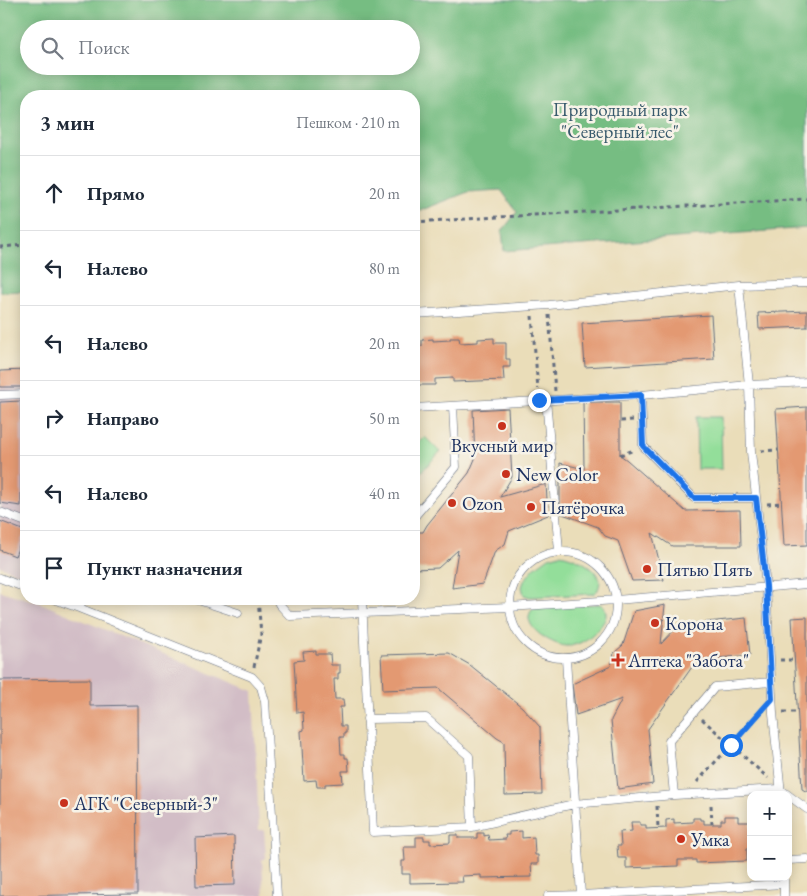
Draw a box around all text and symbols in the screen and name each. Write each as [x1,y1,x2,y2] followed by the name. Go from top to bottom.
[20,20,420,75] search box
[38,34,66,62] icon: search
[78,35,130,60] text: Поиск
[553,97,687,144] park label: Природный парк "Северный лес"
[40,109,95,136] text: 3 мин
[296,112,400,133] text: Пешком · 210 m
[40,179,68,207] icon: ahead
[87,181,145,206] text: Прямо
[369,183,400,204] text: 20 m
[40,254,68,282] icon: left
[87,256,148,281] text: Налево
[369,258,400,279] text: 80 m
[40,329,68,357] icon: left
[87,331,148,356] text: Налево
[369,333,400,354] text: 20 m
[528,389,551,412] route end
[40,404,68,432] icon: right
[87,406,159,431] text: Направо
[369,408,400,429] text: 50 m
[496,420,508,432] marker: Вкусный мир
[451,433,553,458] place label: Вкусный мир
[516,462,599,487] place label: New Color
[500,468,512,480] marker: New Color
[40,479,68,507] icon: left
[87,481,148,506] text: Налево
[369,483,400,504] text: 40 m
[462,491,503,516] place label: Ozon
[541,495,625,520] place label: Пятёрочка
[446,497,458,509] marker: Ozon
[525,501,537,513] marker: Пятёрочка
[40,554,68,582] icon: arrive
[87,556,243,581] text: Пункт назначения
[657,557,753,582] place label: Пятью Пять
[641,563,653,575] marker: Пятью Пять
[665,611,724,636] place label: Корона
[649,617,661,629] marker: Корона
[627,648,749,673] place label: Аптека "Забота"
[612,654,624,666] marker: Аптека "Забота"
[720,734,743,757] route start
[73,791,218,816] place label: АГК "Северный-3"
[747,791,792,881] map controls
[747,791,792,836] button: +
[58,797,70,809] marker: АГК "Северный-3"
[690,827,730,852] place label: Умка
[675,833,687,845] marker: Умка
[747,836,792,881] button: −

